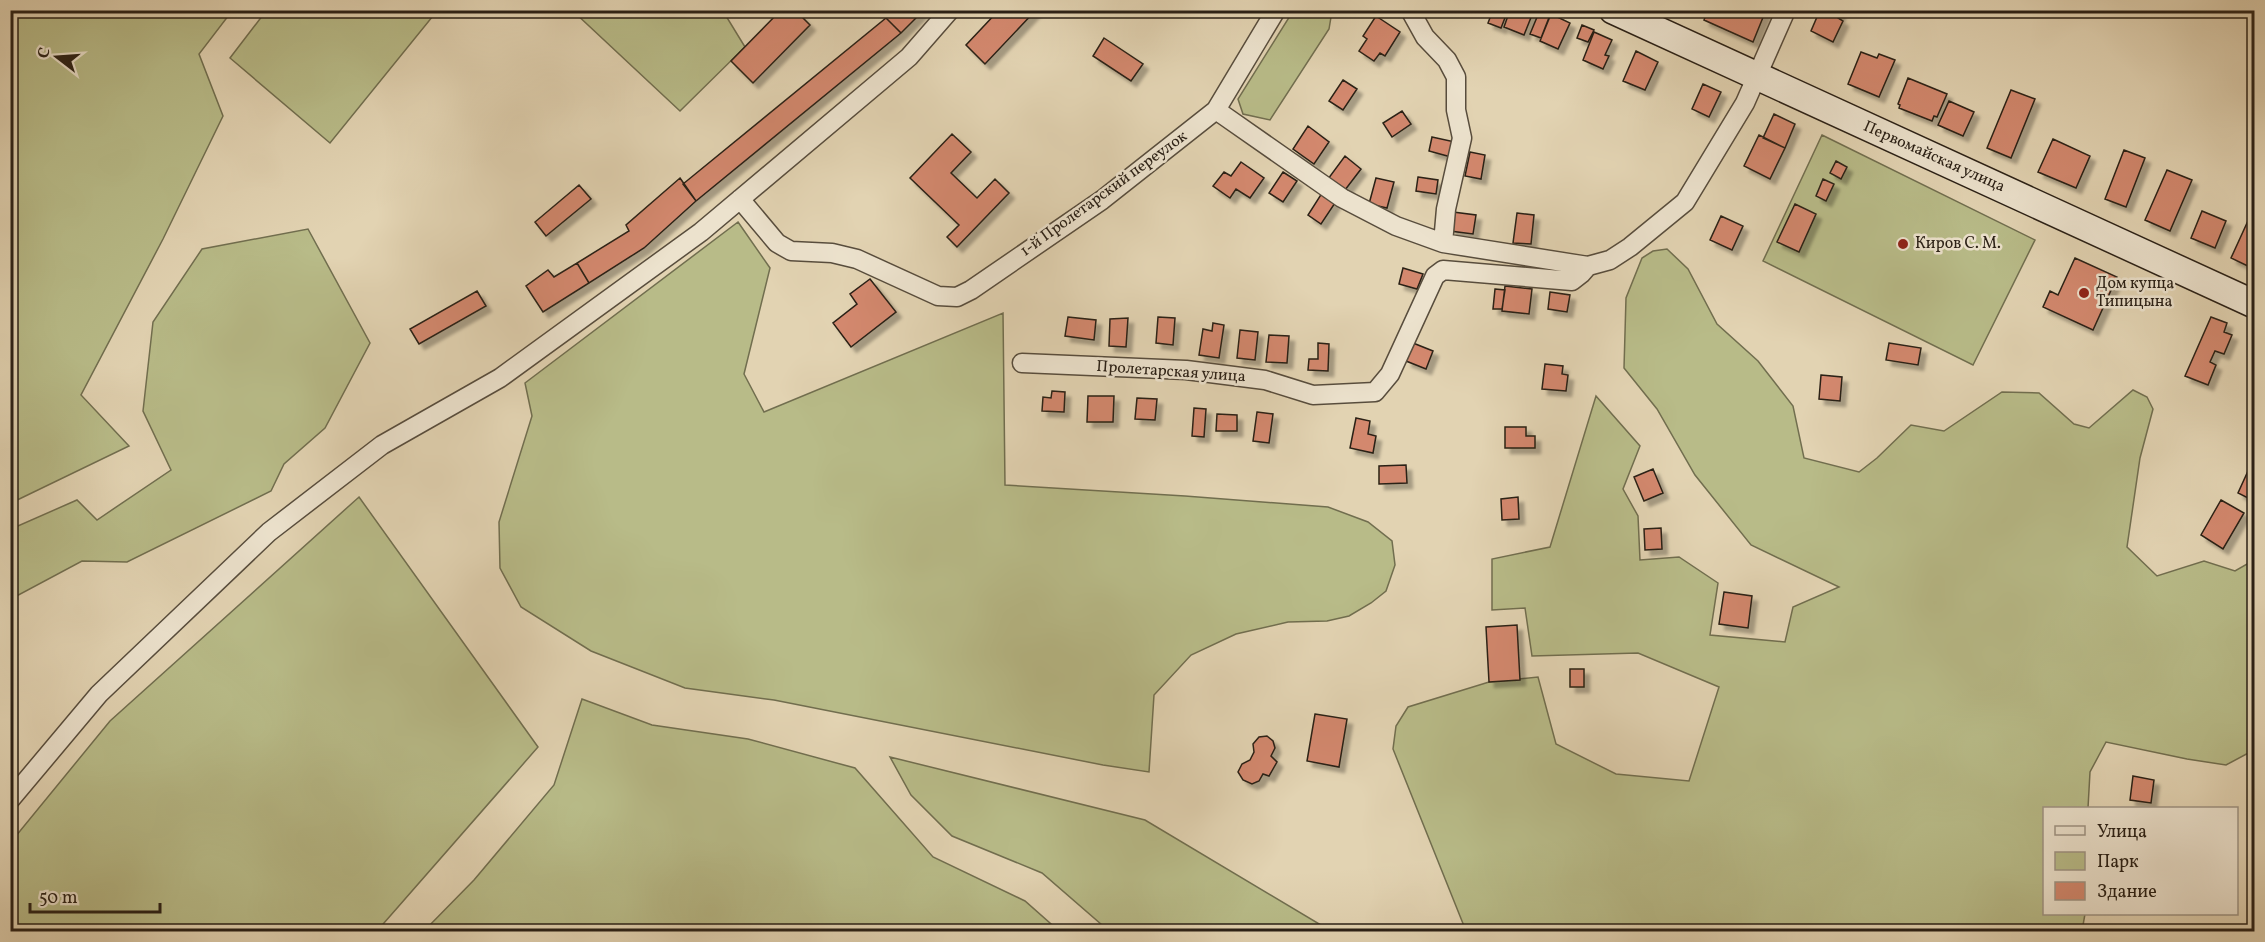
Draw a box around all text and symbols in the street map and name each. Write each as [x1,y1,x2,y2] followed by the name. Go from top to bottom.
[27,27,87,87] north arrow
[33,45,57,61] text: С
[1860,116,2008,198] street label: Первомайская улица
[1016,126,1192,262] street label: 1-й Пролетарский переулок
[1915,233,2001,255] place label: Киров С. М.
[1896,237,1910,251] marker: Киров С. М.
[2096,273,2174,313] place label: Дом купца Типицына
[2077,286,2091,300] marker: Дом купца Типицына
[1096,356,1246,388] street label: Пролетарская улица
[2043,807,2238,915] legend
[2097,820,2147,845] text: Улица
[2097,850,2139,875] text: Парк
[30,876,160,914] scale bar
[2097,880,2157,905] text: Здание
[39,886,78,911] text: 50 m

